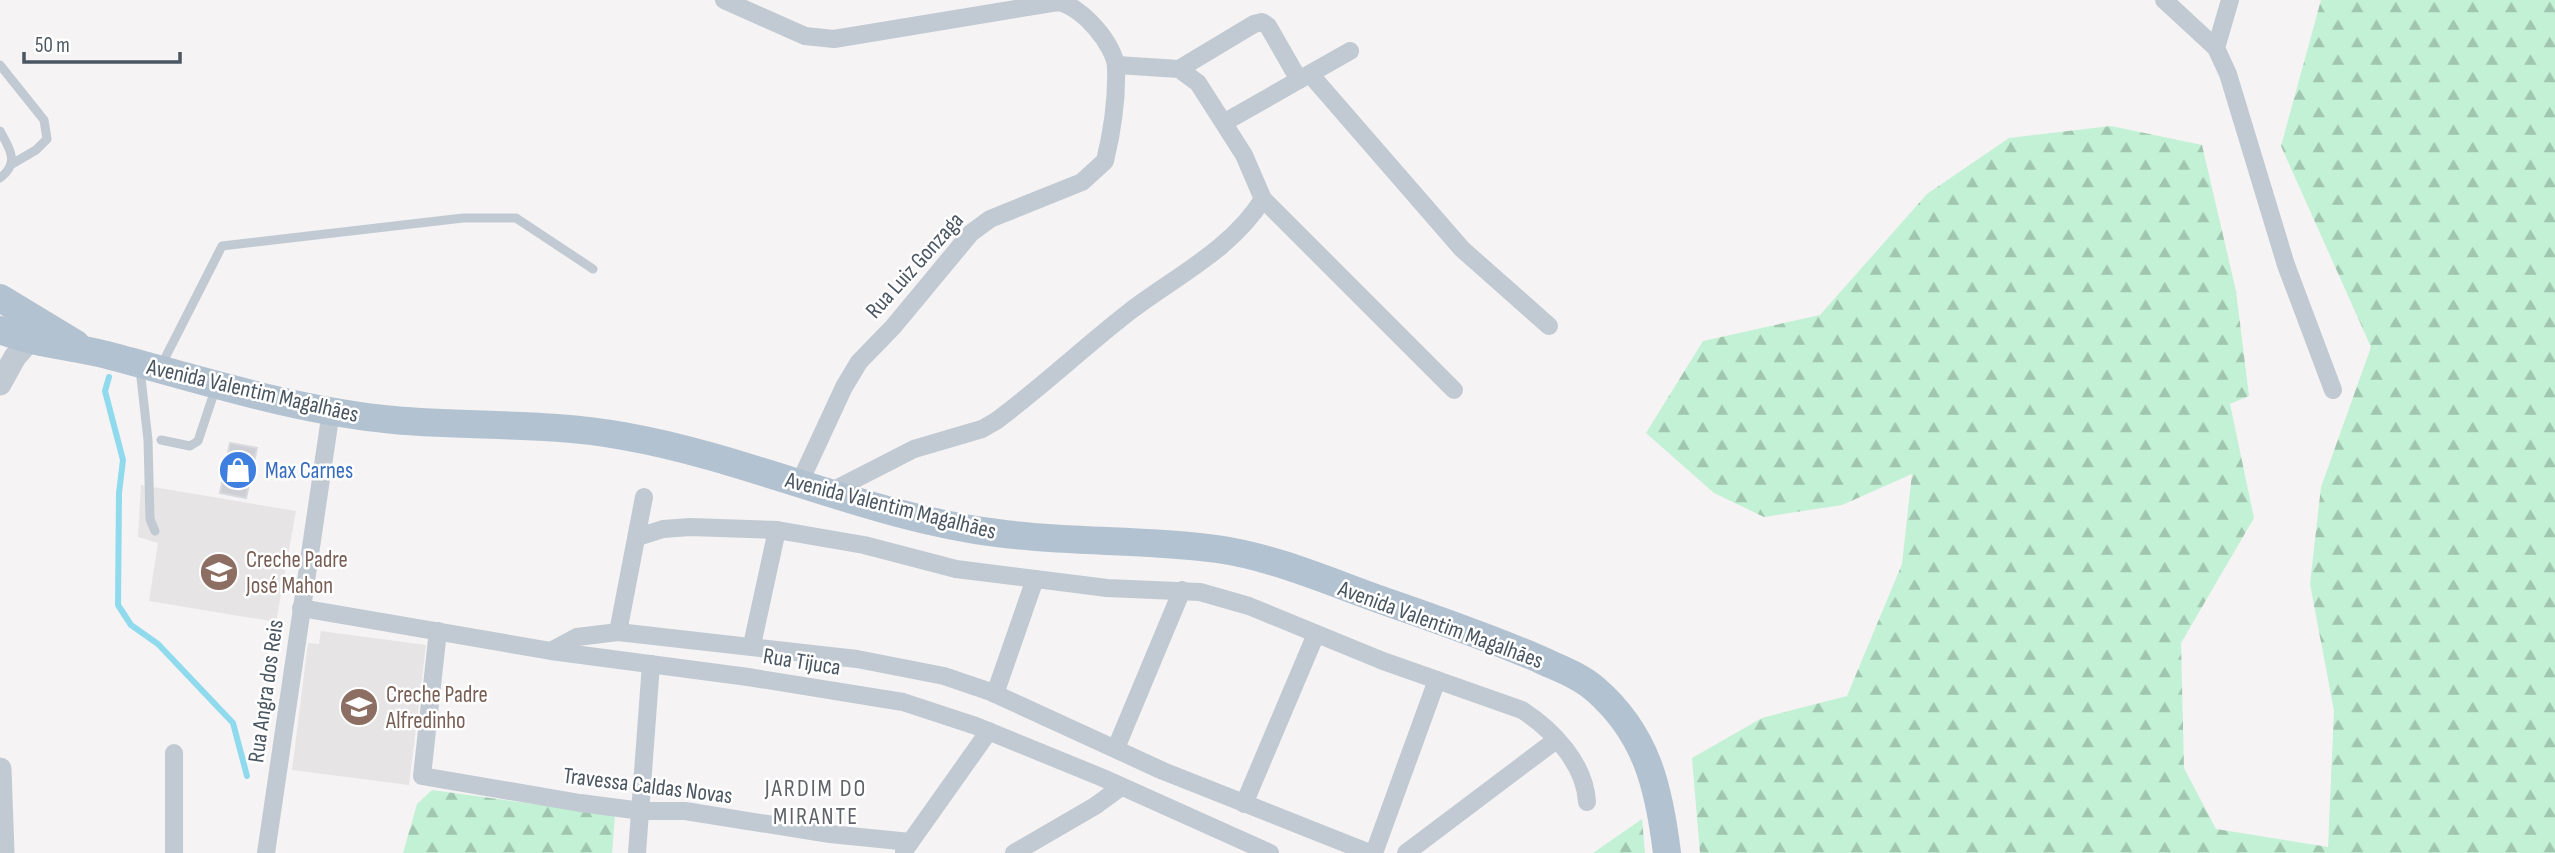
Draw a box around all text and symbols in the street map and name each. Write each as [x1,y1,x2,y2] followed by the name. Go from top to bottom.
[24,21,180,65] scale bar
[35,33,70,58] text: 50 m
[860,207,970,324] street label: Rua Luiz Gonzaga
[143,353,361,429] street label: Avenida Valentim Magalhães
[217,449,259,491] shop icon: Max Carnes
[265,457,353,485] place label: Max Carnes
[781,466,999,546] street label: Avenida Valentim Magalhães
[245,546,348,600] place label: Creche Padre José Mahon
[198,551,240,593] school or university icon: Creche Padre José Mahon
[1333,574,1547,675] street label: Avenida Valentim Magalhães
[242,618,290,764] street label: Rua Angra dos Reis
[761,642,842,682] street label: Rua Tijuca
[385,681,488,735] place label: Creche Padre Alfredinho
[338,686,380,728] school or university icon: Creche Padre Alfredinho
[562,762,734,810] street label: Travessa Caldas Novas
[764,774,867,831] district label: JARDIM DO MIRANTE

